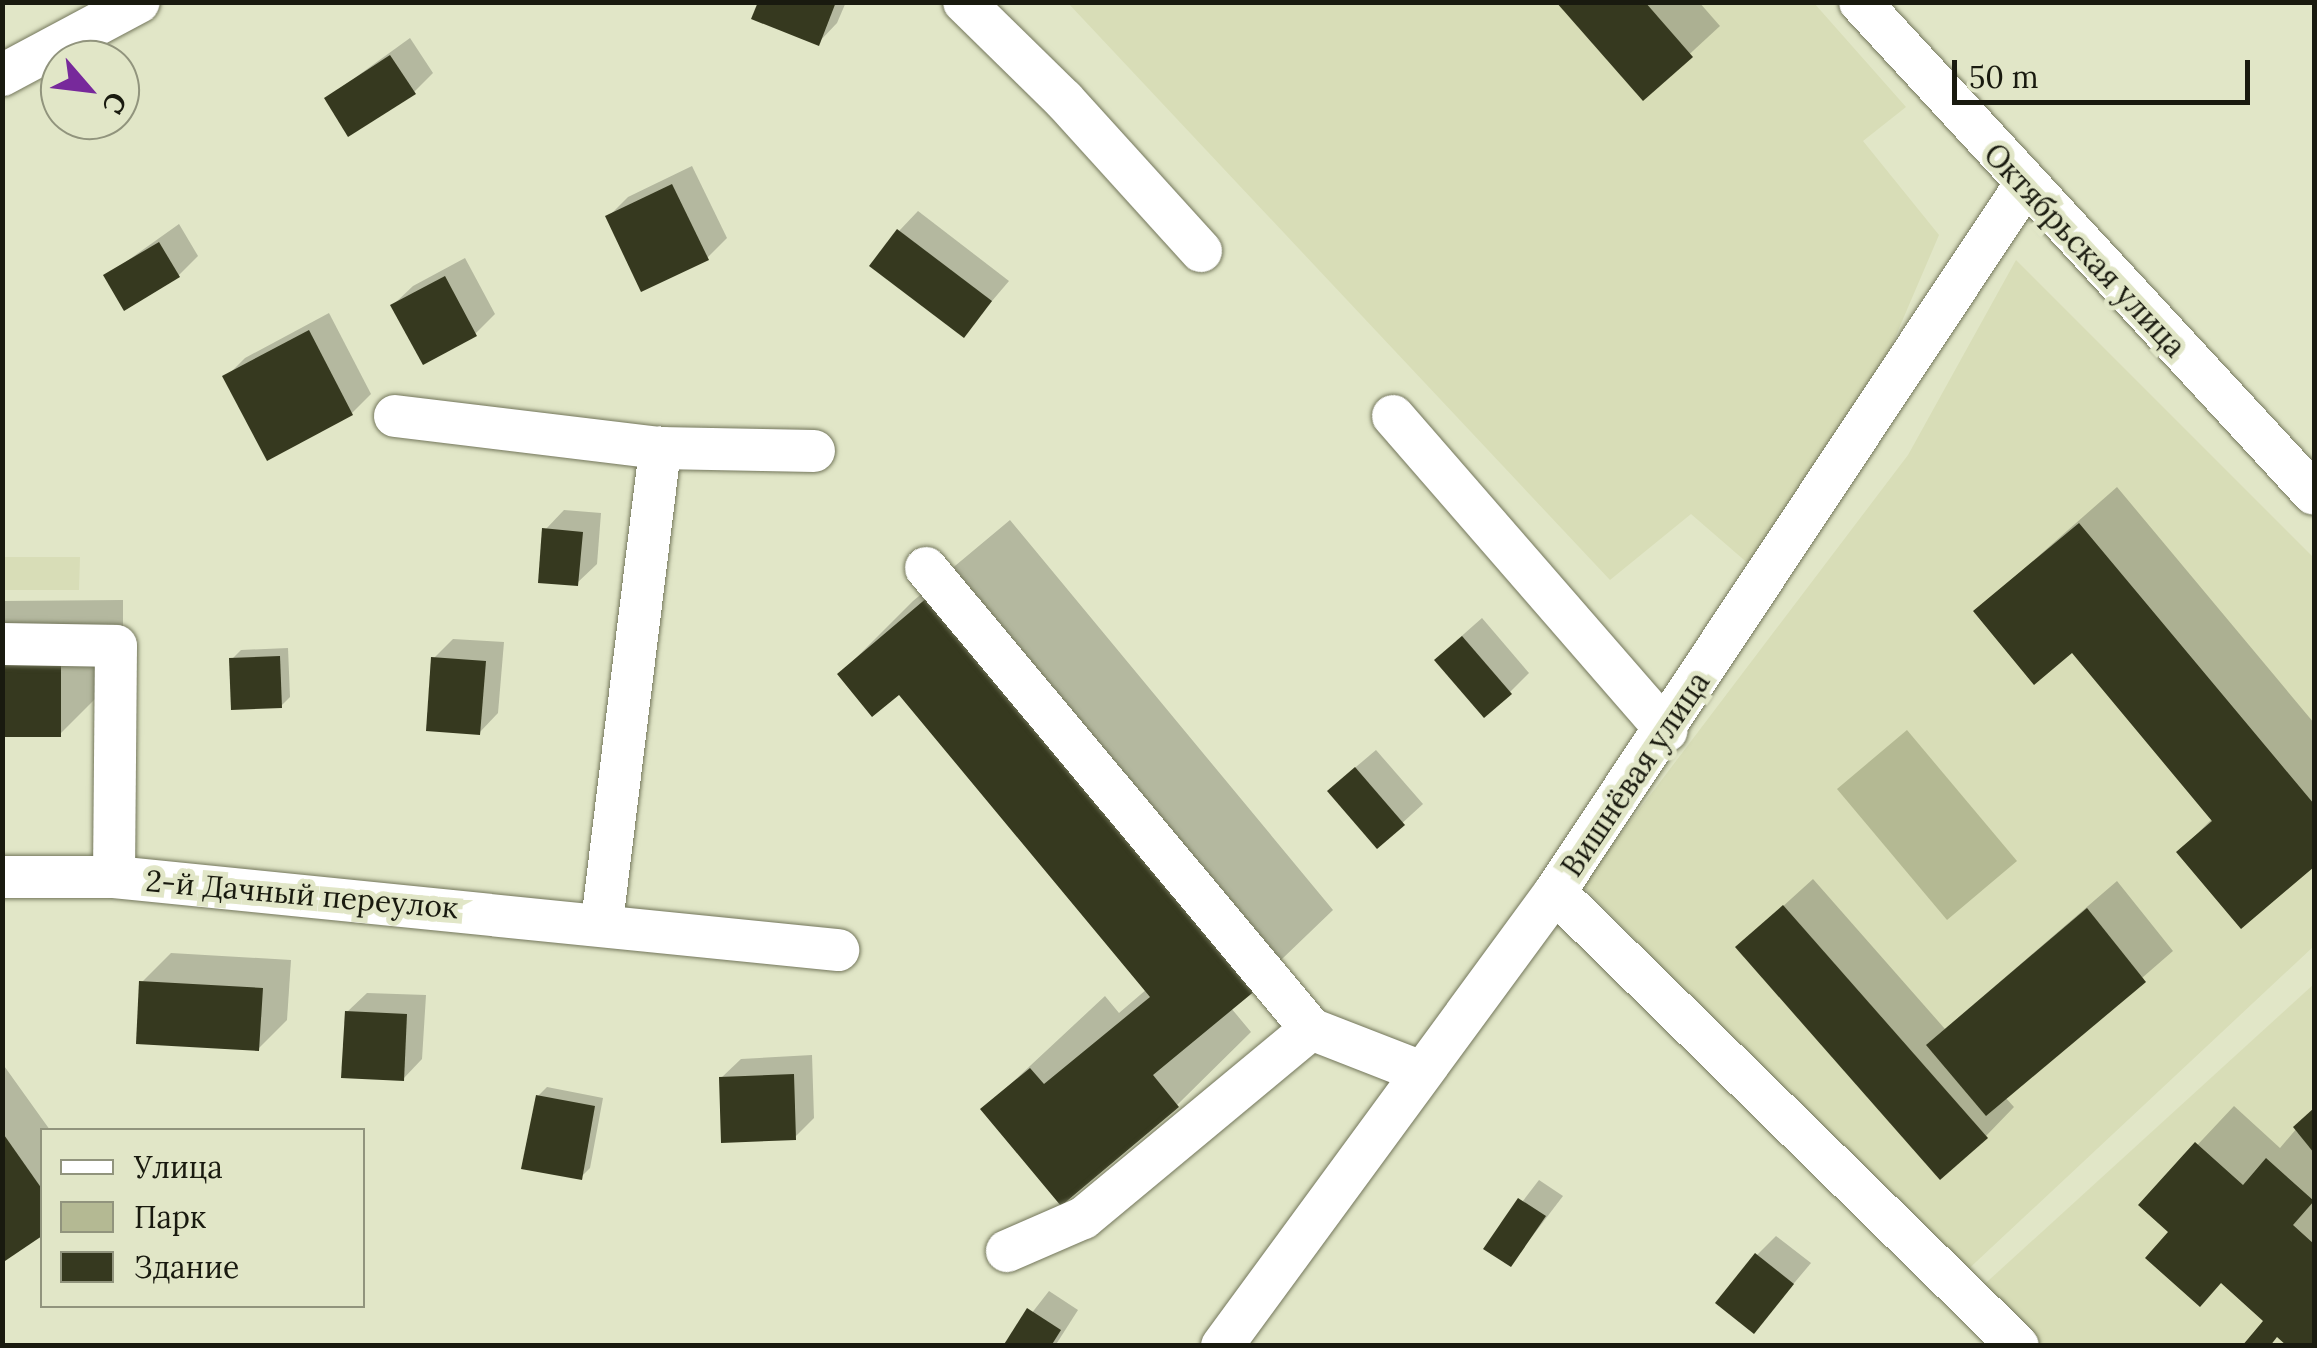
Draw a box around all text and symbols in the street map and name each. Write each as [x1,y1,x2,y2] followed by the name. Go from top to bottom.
[40,40,140,140] north arrow
[1957,40,2254,102] scale bar
[1969,58,2039,96] text: 50 m
[94,86,135,120] text: С
[1977,136,2193,364] street label: Октябрьская улица
[1553,665,1717,883] street label: Вишнёвая улица
[144,862,460,926] street label: 2-й Дачный переулок
[40,1128,365,1308] legend
[134,1148,223,1186] text: Улица
[134,1198,206,1236] text: Парк
[134,1248,239,1286] text: Здание

